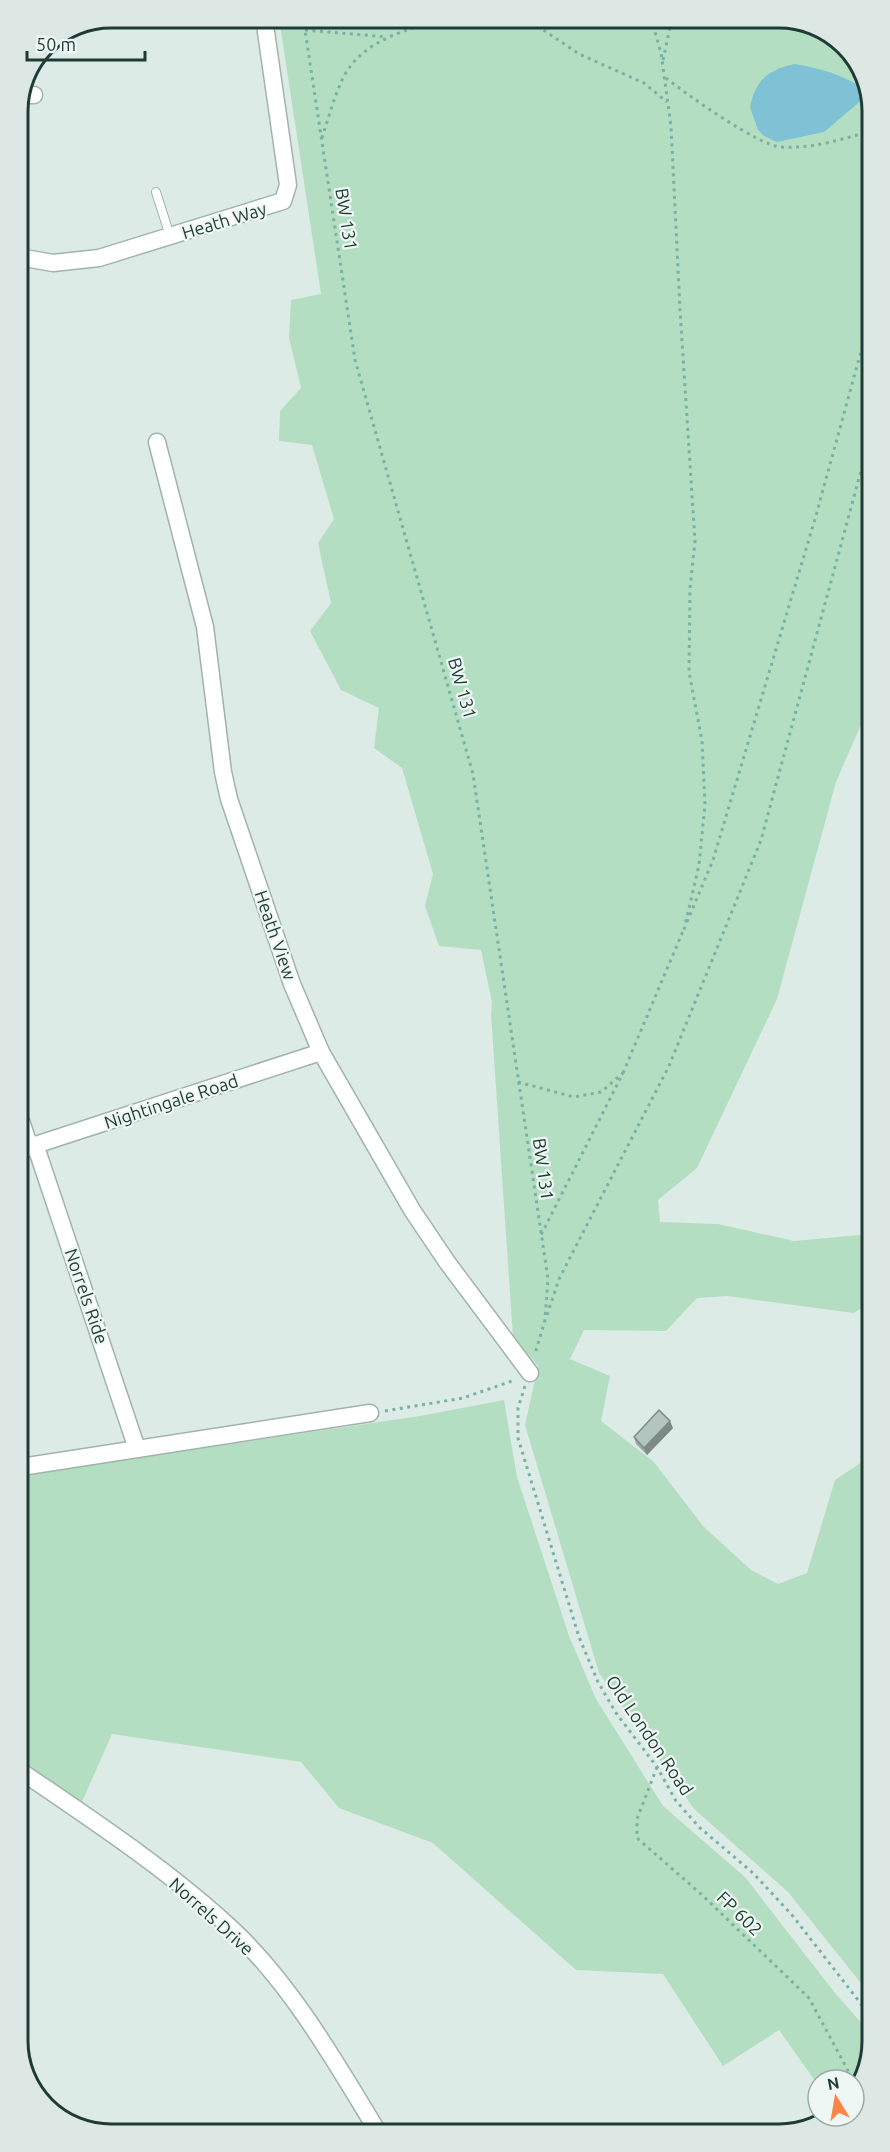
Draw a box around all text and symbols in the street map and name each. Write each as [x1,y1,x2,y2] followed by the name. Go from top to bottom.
[27,24,146,62] scale bar
[36,34,76,54] text: 50 m
[332,187,362,251] street label: BW 131
[179,198,269,242] street label: Heath Way
[445,655,481,721] street label: BW 131
[251,888,301,982] street label: Heath View
[102,1070,240,1132] street label: Nightingale Road
[530,1137,558,1201] street label: BW 131
[61,1246,113,1346] street label: Norrels Ride
[602,1671,698,1799] street label: Old London Road
[166,1873,258,1959] street label: Norrels Drive
[713,1887,767,1939] street label: FP 602
[806,2068,866,2128] north arrow
[826,2073,841,2093] text: N

